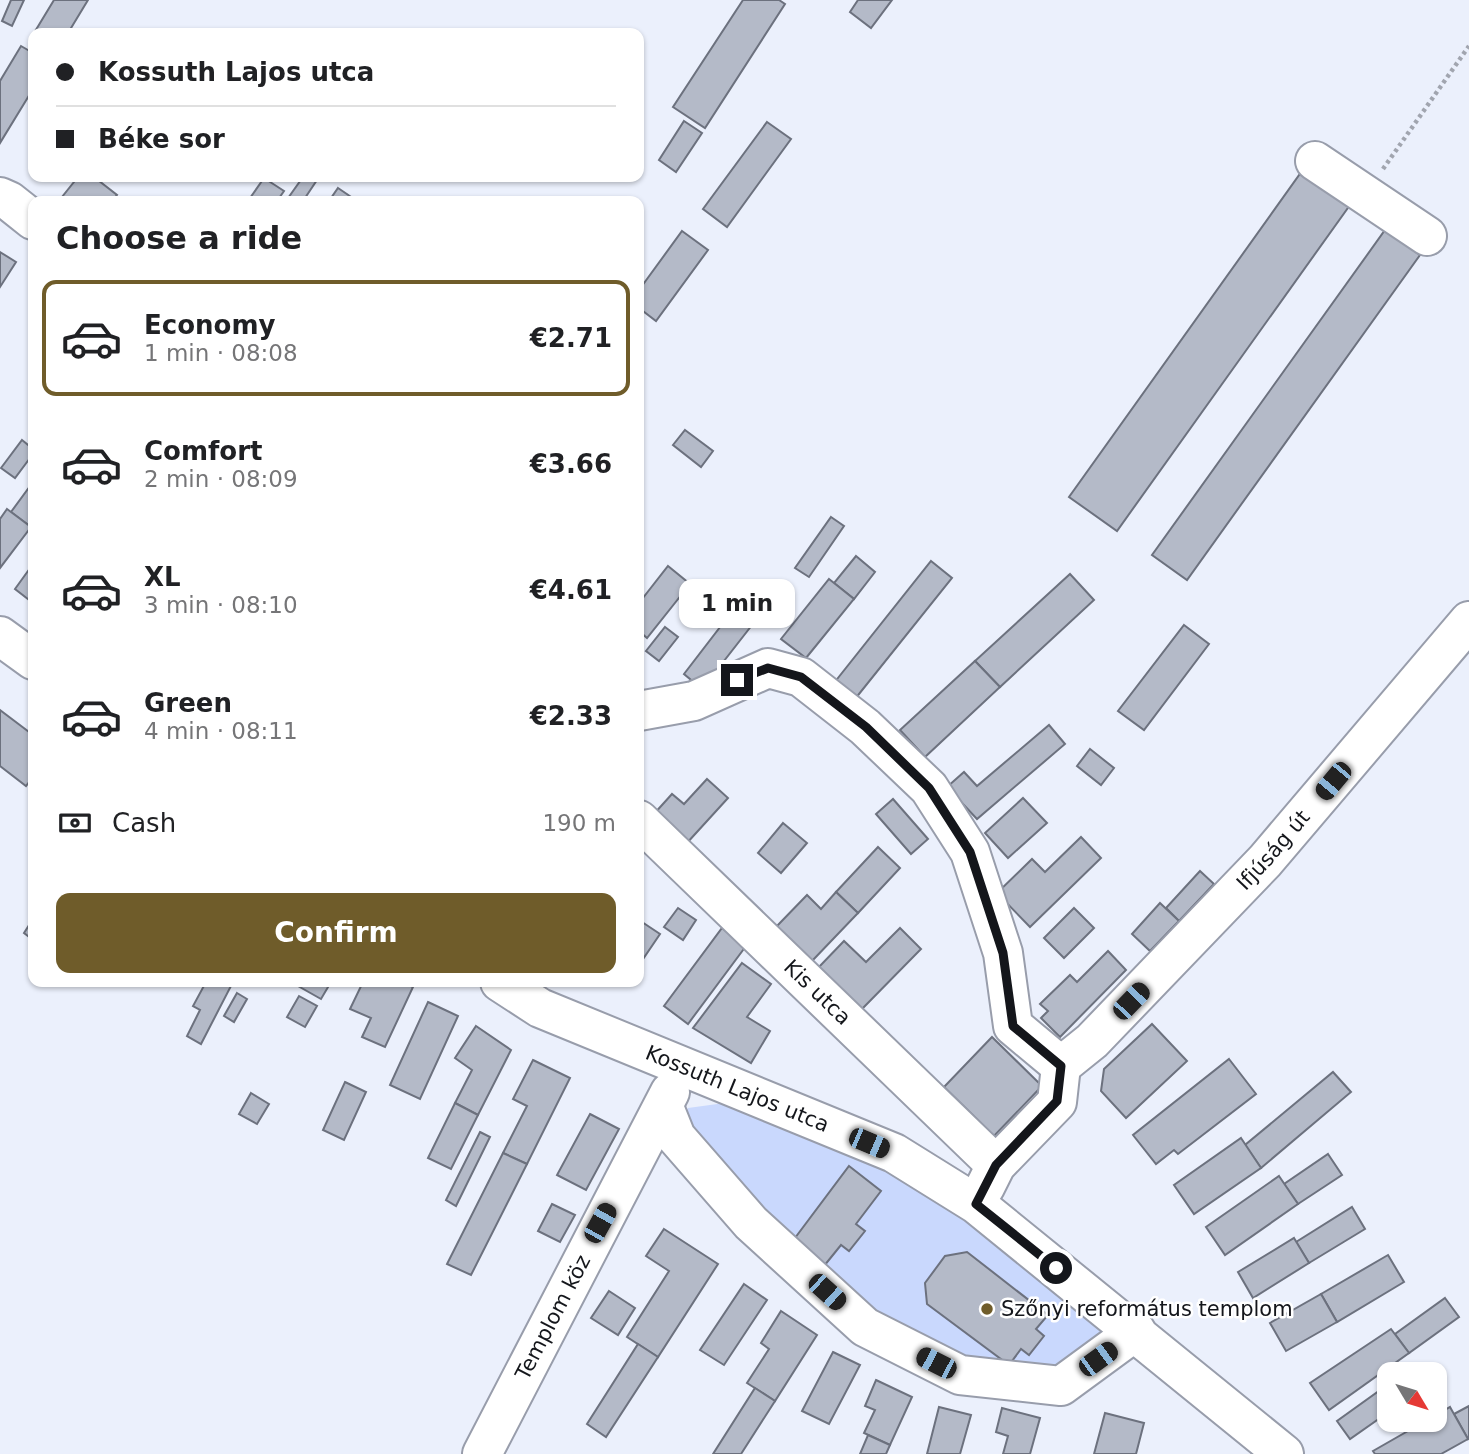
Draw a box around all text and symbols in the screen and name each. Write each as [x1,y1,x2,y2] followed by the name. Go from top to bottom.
[98,57,374,87] text: Kossuth Lajos utca
[98,124,225,154] text: Béke sor
[56,219,302,257] text: Choose a ride
[60,307,123,370] icon: car
[144,310,275,340] text: Economy
[530,323,612,353] text: €2.71
[144,340,298,366] text: 1 min · 08:08
[60,433,123,496] icon: car
[144,436,262,466] text: Comfort
[530,449,612,479] text: €3.66
[144,466,298,492] text: 2 min · 08:09
[60,559,123,622] icon: car
[144,562,181,592] text: XL
[530,575,612,605] text: €4.61
[679,578,795,628] callout: 1 min
[701,590,773,616] text: 1 min
[144,592,298,618] text: 3 min · 08:10
[721,664,753,696] route end
[60,685,123,748] icon: car
[144,688,232,718] text: Green
[530,701,612,731] text: €2.33
[144,718,298,744] text: 4 min · 08:11
[1312,758,1355,804] car
[56,804,94,842] icon: cash
[1232,806,1315,895] street label: Ifjúság út
[112,808,176,838] text: Cash
[542,810,616,836] text: 190 m
[56,893,616,973] button: Confirm
[779,955,856,1030] street label: Kis utca
[1109,979,1154,1023] car
[642,1041,833,1137] street label: Kossuth Lajos utca
[846,1125,893,1161] car
[581,1200,620,1246] car
[510,1251,595,1385] street label: Templom köz
[1040,1252,1072,1284] route start
[805,1270,850,1314] car
[1001,1297,1293,1321] place label: Szőnyi református templom
[979,1301,995,1317] marker: Szőnyi református templom
[1075,1338,1122,1380] car
[913,1344,960,1382] car
[1377,1362,1447,1432] north arrow
[1377,1362,1447,1432] map controls

